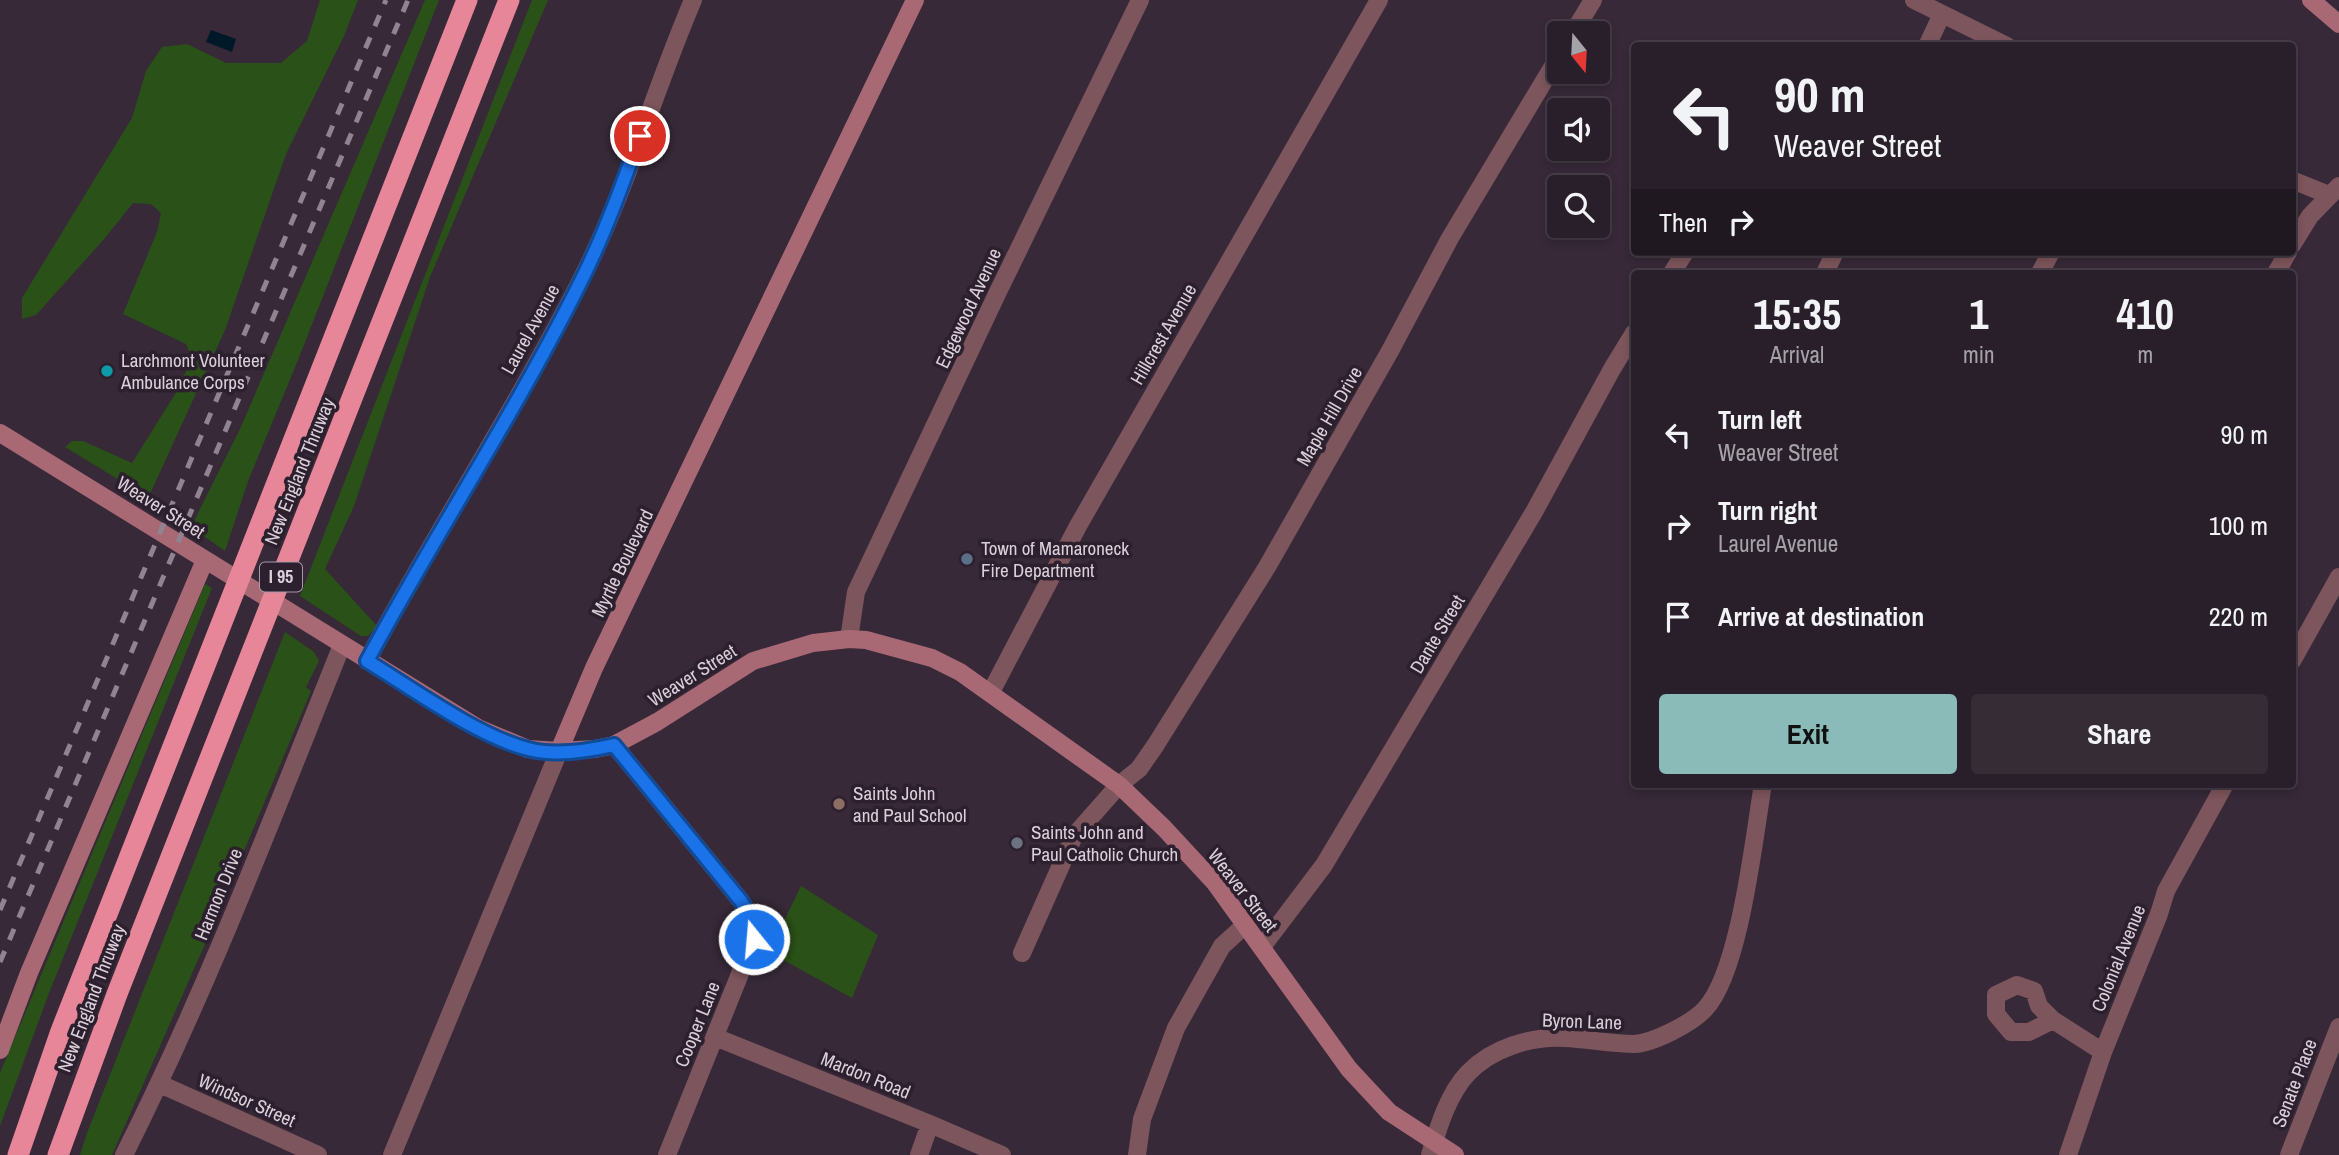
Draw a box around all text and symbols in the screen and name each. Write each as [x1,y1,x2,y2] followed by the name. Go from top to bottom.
[1547,21,1610,84] north arrow
[1547,21,1610,238] map controls
[1774,61,1866,127] text: 90 m
[1659,70,1750,161] icon: left
[1547,98,1610,161] button: sound
[610,106,670,166] pin
[621,117,659,155] icon: arrive
[1774,124,1941,167] text: Weaver Street
[1547,175,1610,238] button: search
[1722,203,1760,241] icon: right
[1659,205,1708,240] text: Then
[929,244,1007,372] street label: Edgewood Avenue
[495,279,565,379] street label: Laurel Avenue
[1124,279,1202,389] street label: Hillcrest Avenue
[1753,286,1841,342] text: 15:35
[1969,286,1988,342] text: 1
[2117,286,2174,342] text: 410
[1770,339,1824,370] text: Arrival
[1963,339,1995,370] text: min
[2137,339,2153,370] text: m
[120,347,266,395] place label: Larchmont Volunteer Ambulance Corps
[1290,362,1368,470] street label: Maple Hill Drive
[99,363,115,379] marker: Larchmont Volunteer Ambulance Corps
[258,393,340,548] street label: New England Thruway
[1718,402,1802,437] text: Turn left
[1659,416,1697,454] icon: left
[2221,417,2268,452] text: 90 m
[1718,437,1838,468] text: Weaver Street
[112,470,211,545] street label: Weaver Street
[1718,493,1817,528] text: Turn right
[585,505,659,621] street label: Myrtle Boulevard
[1659,507,1697,545] icon: right
[2209,508,2268,543] text: 100 m
[1718,528,1838,559] text: Laurel Avenue
[981,535,1129,583] place label: Town of Mamaroneck Fire Department
[959,551,975,567] marker: Town of Mamaroneck Fire Department
[260,562,302,592] road number: I 95
[1403,589,1471,678] street label: Dante Street
[1659,598,1697,636] icon: arrive
[1718,599,1924,634] text: Arrive at destination
[2209,599,2268,634] text: 220 m
[643,637,742,712] street label: Weaver Street
[1659,694,1957,774] button: Exit
[1971,694,2268,774] button: Share
[853,780,966,828] place label: Saints John and Paul School
[831,796,847,812] marker: Saints John and Paul School
[1031,819,1178,867] place label: Saints John and Paul Catholic Church
[1009,835,1025,851] marker: Saints John and Paul Catholic Church
[1202,843,1284,938] street label: Weaver Street
[188,844,248,944] street label: Harmon Drive
[2085,901,2151,1015] street label: Colonial Avenue
[717,902,791,976] position arrow
[51,920,131,1076] street label: New England Thruway
[668,977,726,1071] street label: Cooper Lane
[1542,1007,1622,1035] street label: Byron Lane
[2265,1035,2323,1131] street label: Senate Place
[817,1045,915,1105] street label: Mardon Road
[194,1067,300,1133] street label: Windsor Street

